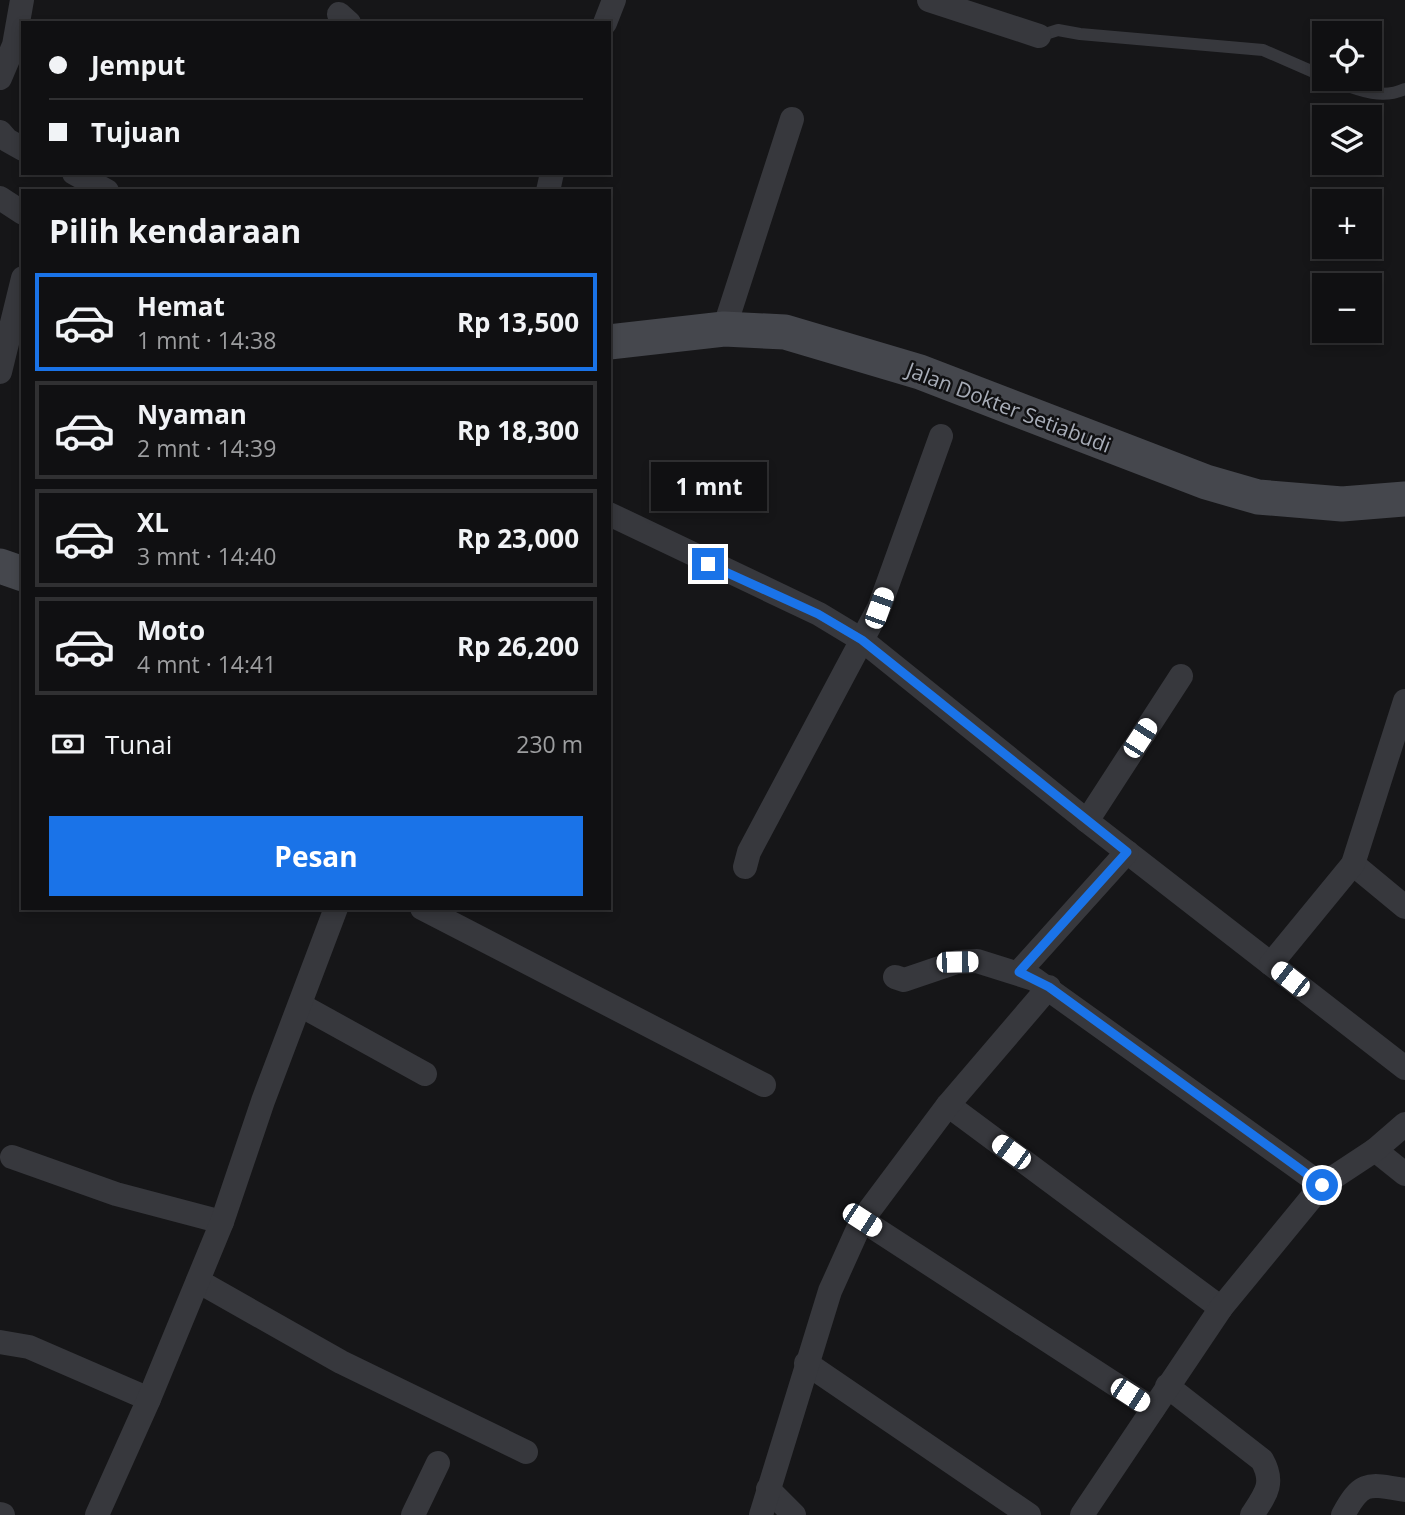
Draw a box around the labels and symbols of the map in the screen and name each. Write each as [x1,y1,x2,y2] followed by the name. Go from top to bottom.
[901,354,1115,459] street label: Jalan Dokter Setiabudi
[650,462,766,512] callout: 1 mnt
[692,548,724,580] route end
[862,585,897,631] car
[1120,715,1161,761] car
[936,951,979,973] car
[1267,958,1314,1000] car
[988,1131,1035,1173] car
[1306,1169,1338,1201] route start
[839,1200,886,1240] car
[1107,1375,1154,1415] car

